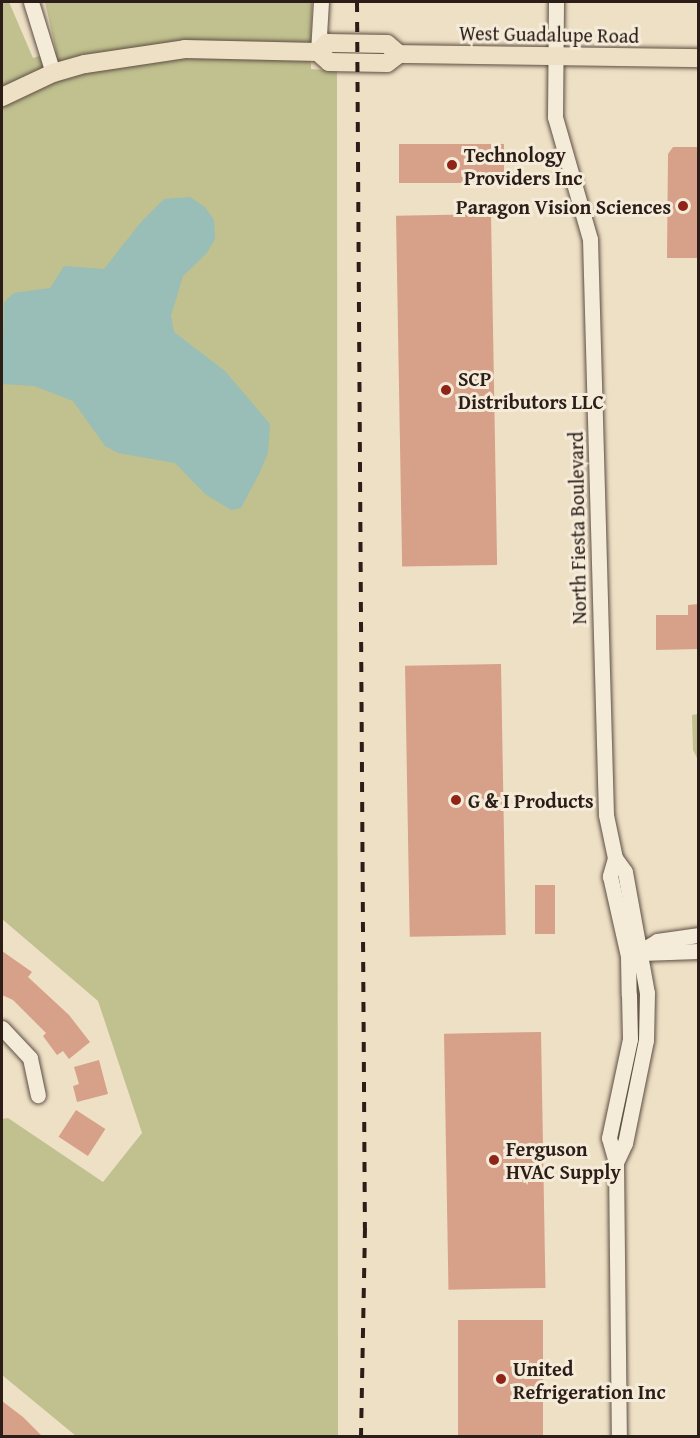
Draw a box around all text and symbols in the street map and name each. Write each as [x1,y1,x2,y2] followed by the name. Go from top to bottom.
[459,20,639,48] street label: West Guadalupe Road
[464,142,582,189] place label: Technology Providers Inc
[445,158,459,172] marker: Technology Providers Inc
[456,194,671,218] place label: Paragon Vision Sciences
[676,199,690,213] marker: Paragon Vision Sciences
[458,366,604,413] place label: SCP Distributors LLC
[439,383,453,397] marker: SCP Distributors LLC
[563,431,591,625] street label: North Fiesta Boulevard
[468,788,594,812] place label: G & I Products
[449,793,463,807] marker: G & I Products
[506,1136,621,1183] place label: Ferguson HVAC Supply
[487,1153,501,1167] marker: Ferguson HVAC Supply
[513,1356,666,1403] place label: United Refrigeration Inc
[494,1372,508,1386] marker: United Refrigeration Inc

